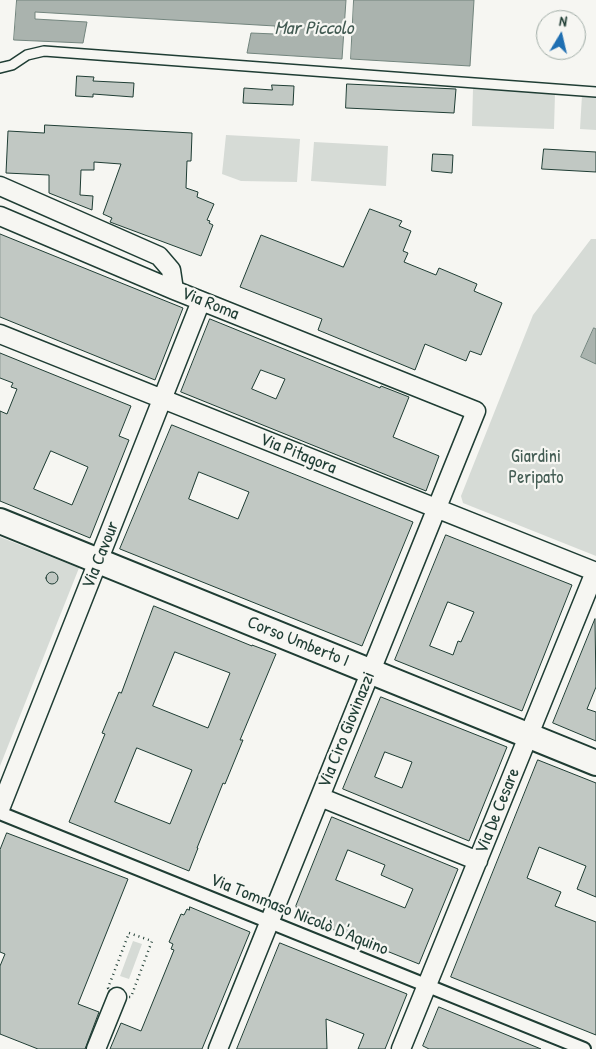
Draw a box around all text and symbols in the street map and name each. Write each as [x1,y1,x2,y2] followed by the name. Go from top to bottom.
[536,10,586,60] north arrow
[558,11,568,31] text: N
[275,18,353,40] water label: Mar Piccolo
[178,283,242,325] street label: Via Roma
[257,429,339,479] street label: Via Pitagora
[509,446,563,488] park label: Giardini Peripato
[78,518,124,592] street label: Via Cavour
[244,612,352,672] street label: Corso Umberto I
[314,669,380,791] street label: Via Ciro Giovinazzi
[471,765,525,857] street label: Via De Cesare
[207,869,391,961] street label: Via Tommaso Nicolò D'Aquino

